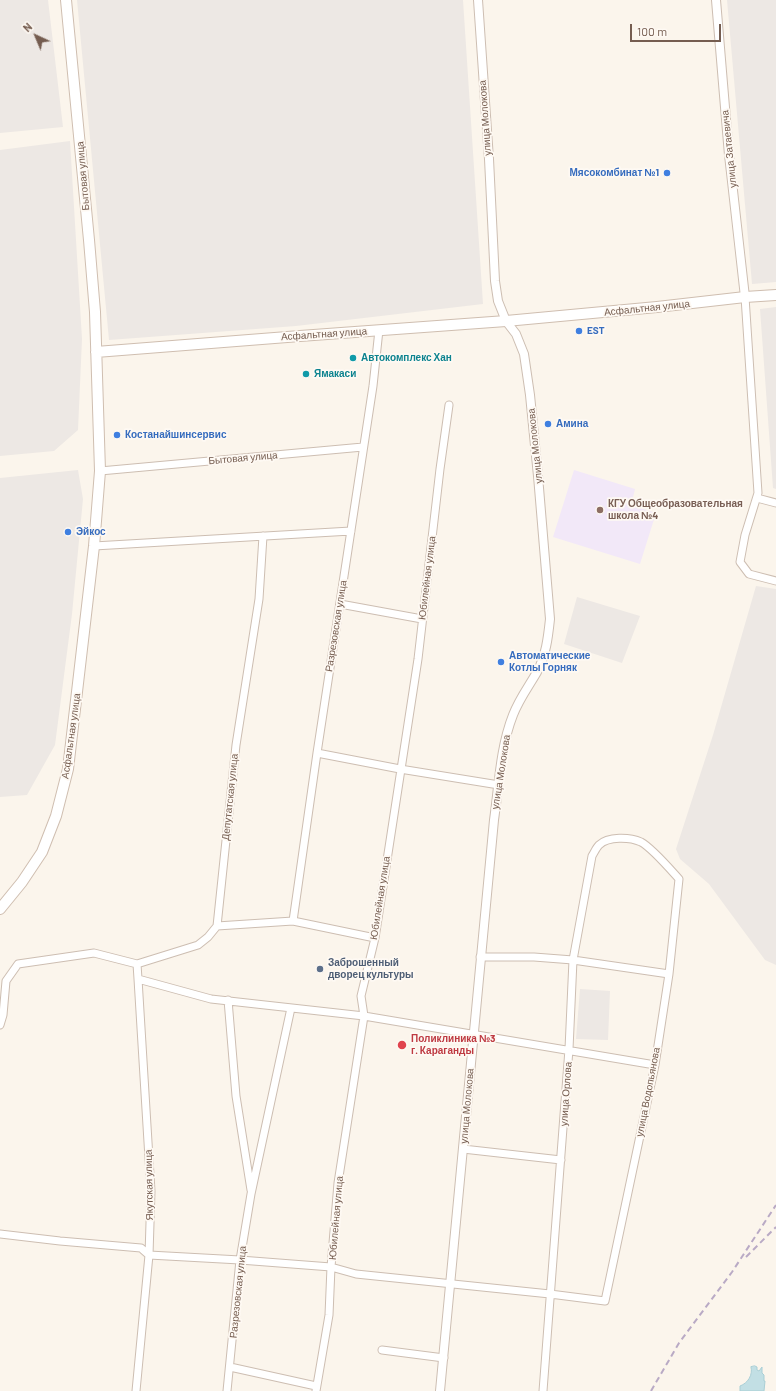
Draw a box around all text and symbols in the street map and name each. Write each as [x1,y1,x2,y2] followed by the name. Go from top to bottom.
[16,16,56,56] north arrow
[632,16,723,42] scale bar
[20,20,34,34] text: N
[637,24,667,38] text: 100 m
[476,80,494,156] street label: улица Молокова
[719,110,739,188] street label: улица Затаевича
[74,141,92,211] street label: Бытовая улица
[570,167,659,179] place label: Мясокомбинат №1
[662,168,672,178] marker: Мясокомбинат №1
[603,298,691,318] street label: Асфальтная улица
[281,325,367,343] street label: Асфальтная улица
[587,325,605,337] place label: EST
[574,326,584,336] marker: EST
[361,352,452,364] place label: Автокомплекс Хан
[348,353,358,363] marker: Автокомплекс Хан
[314,368,356,380] place label: Ямакаси
[301,369,311,379] marker: Ямакаси
[525,408,545,484] street label: улица Молокова
[556,418,588,430] place label: Амина
[543,419,553,429] marker: Амина
[125,429,226,441] place label: Костанайшинсервис
[112,430,122,440] marker: Костанайшинсервис
[208,449,278,467] street label: Бытовая улица
[608,498,743,522] place label: КГУ Общеобразовательная школа №4
[595,505,605,515] marker: КГУ Общеобразовательная школа №4
[76,526,106,538] place label: Эйкос
[63,527,73,537] marker: Эйкос
[416,535,438,621] street label: Юбилейная улица
[323,579,349,673] street label: Разрезовская улица
[509,650,590,674] place label: Автоматические Котлы Горняк
[496,657,506,667] marker: Автоматические Котлы Горняк
[59,692,83,780] street label: Асфальтная улица
[489,734,513,810] street label: улица Молокова
[219,753,241,841] street label: Депутатская улица
[367,855,393,941] street label: Юбилейная улица
[328,957,414,980] place label: Заброшенный дворец культуры
[315,964,325,974] marker: Заброшенный дворец культуры
[411,1033,495,1056] place label: Поликлиника №3 г. Караганды
[396,1039,408,1051] marker: Поликлиника №3 г. Караганды
[633,1046,663,1138] street label: улица Водопьянова
[558,1061,574,1127] street label: улица Орлова
[458,1068,476,1144] street label: улица Молокова
[142,1149,156,1221] street label: Якутская улица
[326,1175,346,1261] street label: Юбилейная улица
[227,1245,249,1339] street label: Разрезовская улица

